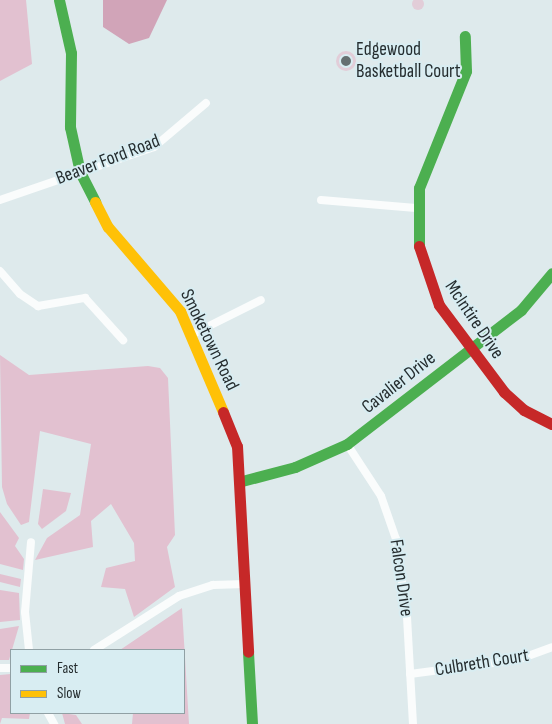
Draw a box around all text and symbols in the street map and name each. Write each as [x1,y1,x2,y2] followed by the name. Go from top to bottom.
[356,39,461,83] place label: Edgewood Basketball Court
[340,55,352,67] marker: Edgewood Basketball Court
[53,130,163,190] street label: Beaver Ford Road
[440,277,508,363] street label: McIntire Drive
[175,286,243,394] street label: Smoketown Road
[358,347,440,419] street label: Cavalier Drive
[384,538,418,618] street label: Falcon Drive
[434,644,530,682] street label: Culbreth Court
[10,649,185,714] legend
[57,659,78,678] text: Fast
[57,684,81,703] text: Slow

